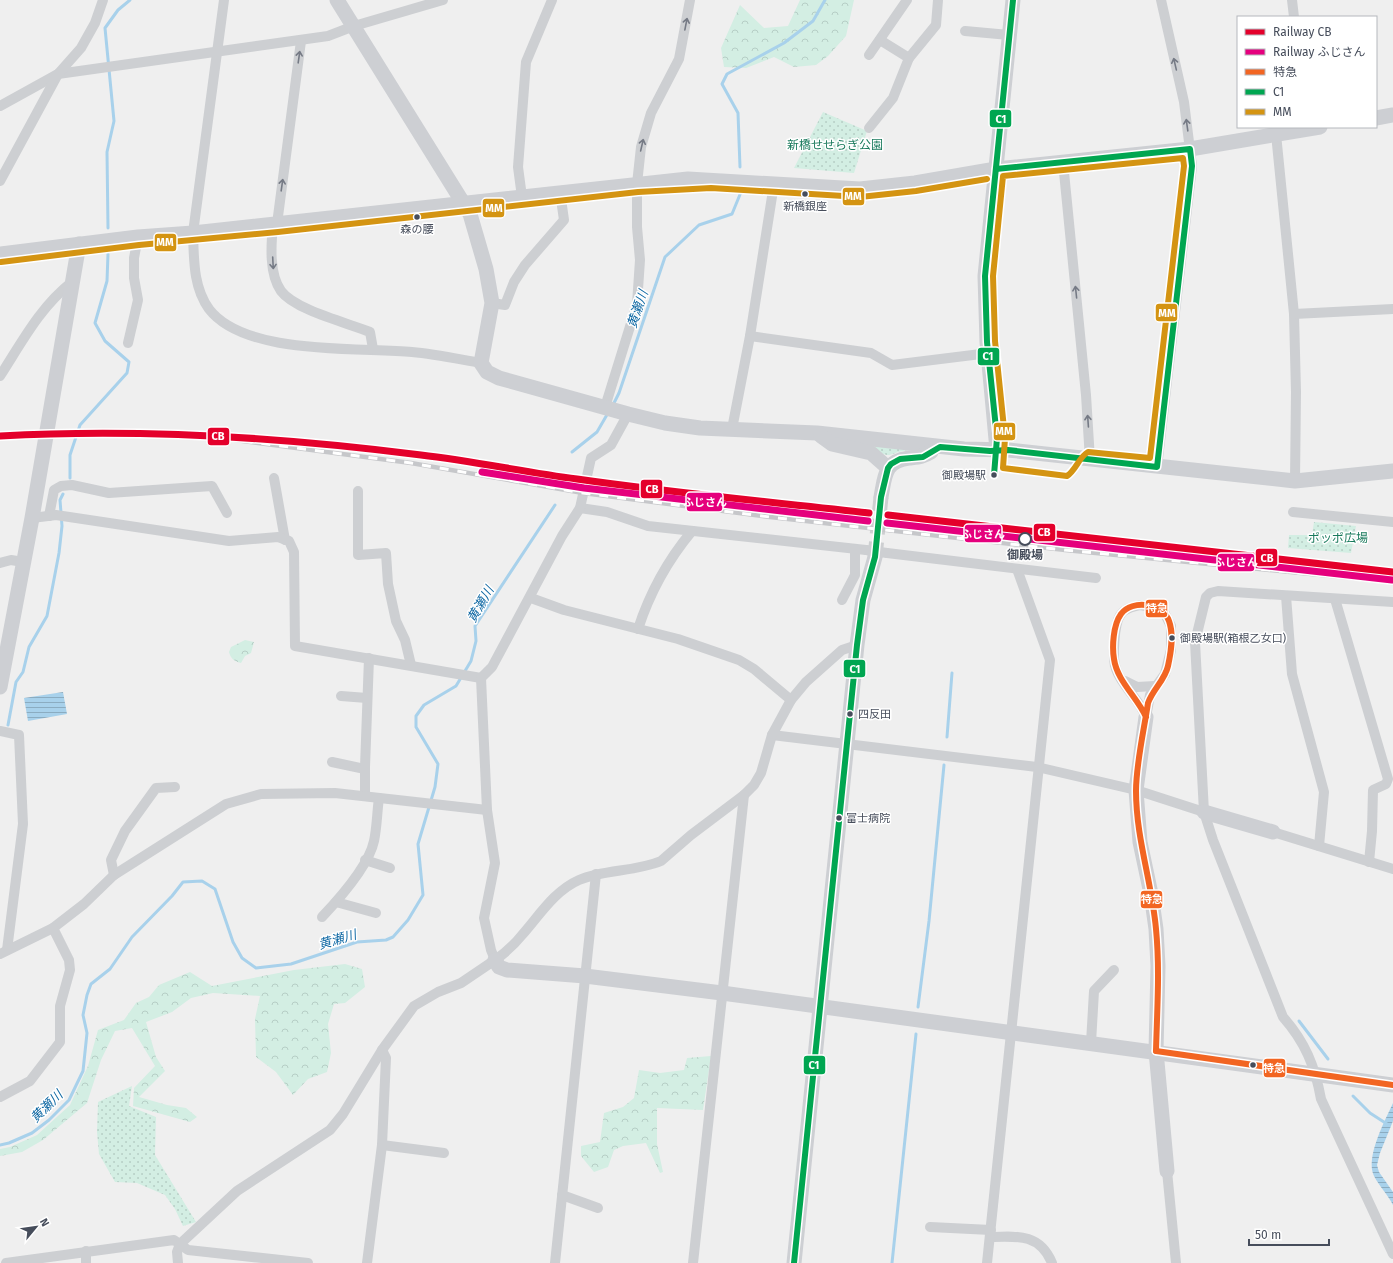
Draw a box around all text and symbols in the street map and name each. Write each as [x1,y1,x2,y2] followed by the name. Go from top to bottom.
[1237,16,1377,128] legend
[682,18,690,31] one-way arrow
[1273,25,1331,39] text: Railway CB
[1273,45,1365,59] text: Railway ふじさん
[295,50,303,63] one-way arrow
[1171,58,1178,71] one-way arrow
[1273,65,1297,79] text: 特急
[1273,85,1284,99] text: C1
[1273,105,1292,119] text: MM
[989,109,1012,128] line badge: C1
[996,113,1006,126] text: C1
[1183,119,1191,132] one-way arrow
[787,138,883,152] park label: 新橋せせらぎ公園
[638,139,646,152] one-way arrow
[278,179,286,192] one-way arrow
[842,187,865,206] line badge: MM
[800,189,810,199] marker: 新橋銀座
[844,190,862,203] text: MM
[482,198,505,218] line badge: MM
[783,200,827,213] place label: 新橋銀座
[485,202,503,215] text: MM
[412,212,422,222] marker: 森の腰
[401,223,434,236] place label: 森の腰
[154,233,177,252] line badge: MM
[156,236,174,249] text: MM
[269,256,276,269] one-way arrow
[624,286,652,330] water label: 黄瀬川
[1072,286,1079,299] one-way arrow
[1155,303,1178,322] line badge: MM
[1158,307,1176,320] text: MM
[977,347,1000,366] line badge: C1
[983,350,993,363] text: C1
[1084,415,1091,428] one-way arrow
[993,422,1016,441] line badge: MM
[995,425,1013,438] text: MM
[207,427,230,446] line badge: CB
[211,430,225,443] text: CB
[941,469,986,482] place label: 御殿場駅
[989,470,999,480] marker: 御殿場駅
[640,479,663,499] line badge: CB
[645,483,659,496] text: CB
[686,492,723,512] line badge: ふじさん
[683,496,727,509] text: ふじさん
[1033,523,1056,542] line badge: CB
[964,524,1002,543] line badge: ふじさん
[1037,526,1051,539] text: CB
[961,528,1005,541] text: ふじさん
[1308,531,1368,545] park label: ポッポ広場
[1018,532,1032,546] marker: 御殿場
[1007,548,1043,562] place label: 御殿場
[1255,548,1278,567] line badge: CB
[1260,552,1274,565] text: CB
[1217,553,1255,572] line badge: ふじさん
[1214,556,1258,569] text: ふじさん
[464,582,498,625] water label: 黄瀬川
[1145,599,1168,618] line badge: 特急
[1146,602,1168,615] text: 特急
[1179,632,1287,645] place label: 御殿場駅(箱根乙女口)
[1167,633,1177,643] marker: 御殿場駅(箱根乙女口)
[843,659,866,678] line badge: C1
[850,663,860,676] text: C1
[858,708,891,721] place label: 四反田
[845,709,855,719] marker: 四反田
[846,812,890,825] place label: 富士病院
[834,813,844,823] marker: 富士病院
[1140,890,1163,909] line badge: 特急
[1141,893,1163,906] text: 特急
[316,926,360,952] water label: 黄瀬川
[803,1055,826,1075] line badge: C1
[1263,1058,1286,1078] line badge: 特急
[809,1059,819,1072] text: C1
[1248,1060,1258,1070] unlabelled marker
[1263,1062,1285,1075] text: 特急
[27,1086,67,1125] water label: 黄瀬川
[16,1207,56,1247] north arrow
[37,1216,52,1229] text: N
[1249,1221,1329,1247] scale bar
[1255,1228,1281,1242] text: 50 m

